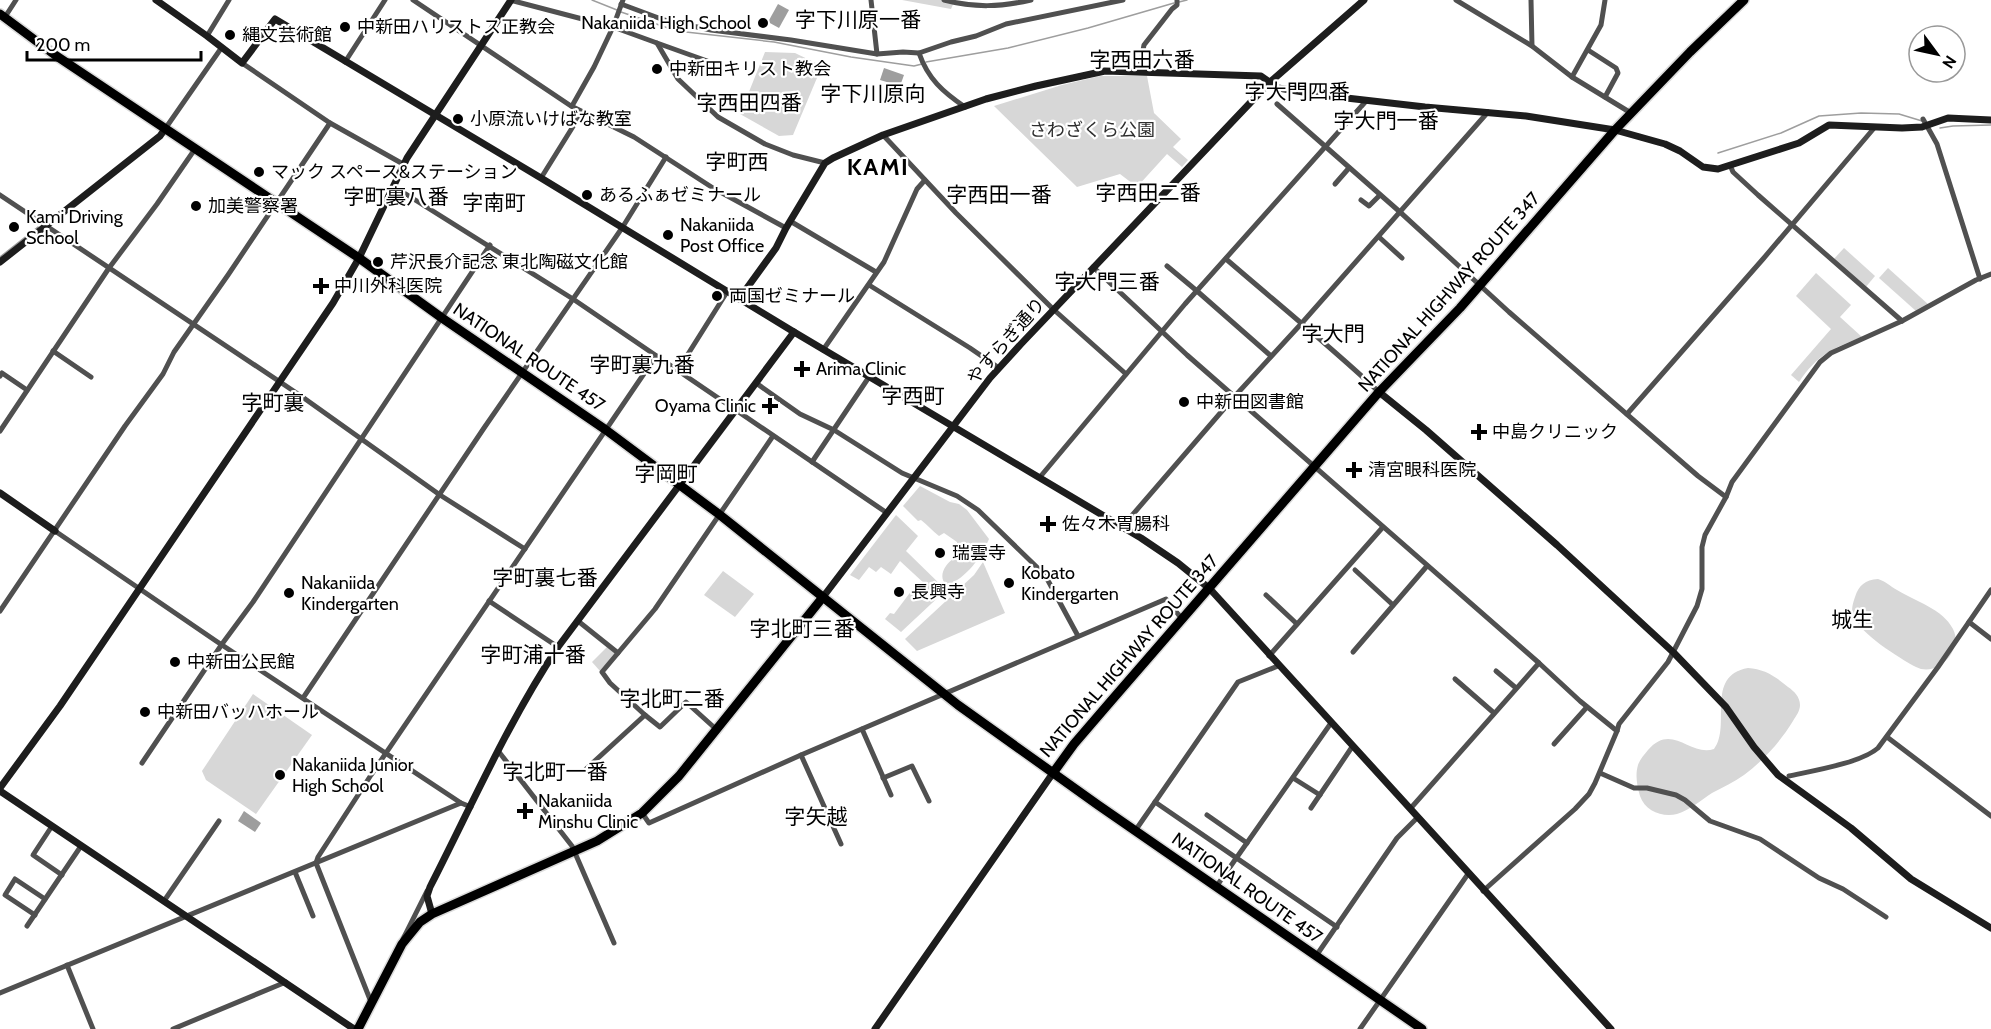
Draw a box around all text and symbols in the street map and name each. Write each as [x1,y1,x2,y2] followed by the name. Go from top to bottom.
[795,7,921,32] district label: 字下川原一番
[581,12,752,34] place label: Nakaniida High School
[357,16,555,38] place label: 中新田ハリストス正教会
[756,16,770,30] marker: Nakaniida High School
[338,20,352,34] marker: 中新田ハリストス正教会
[27,24,201,62] scale bar
[242,24,332,46] place label: 縄文芸術館
[1907,24,1967,84] north arrow
[223,28,237,42] marker: 縄文芸術館
[36,34,90,56] text: 200 m
[1090,47,1195,72] district label: 字西田六番
[1938,52,1960,72] text: N
[669,58,831,80] place label: 中新田キリスト教会
[650,62,664,76] marker: 中新田キリスト教会
[1245,79,1350,104] district label: 字大門四番
[821,81,926,106] district label: 字下川原向
[697,90,802,115] district label: 字西田四番
[470,108,632,130] place label: 小原流いけばな教室
[1334,108,1439,133] district label: 字大門一番
[451,112,465,126] marker: 小原流いけばな教室
[1029,119,1155,141] park label: さわざくら公園
[706,149,769,174] district label: 字町西
[847,152,909,181] district label: KAMI
[271,161,518,183] place label: マック スペース&ステーション
[252,165,266,179] marker: マック スペース&ステーション
[1096,180,1201,205] district label: 字西田二番
[947,182,1052,207] district label: 字西田一番
[344,184,449,209] district label: 字町裏八番
[599,184,761,206] place label: あるふぁゼミナール
[580,188,594,202] marker: あるふぁゼミナール
[1354,188,1544,396] street label: NATIONAL HIGHWAY ROUTE 347
[463,190,526,215] district label: 字南町
[208,195,298,217] place label: 加美警察署
[189,199,203,213] marker: 加美警察署
[26,206,124,249] place label: Kami Driving School
[680,214,764,257] place label: Nakaniida Post Office
[7,220,21,234] marker: Kami Driving School
[661,228,675,242] marker: Nakaniida Post Office
[390,251,628,273] place label: 芹沢長介記念 東北陶磁文化館
[371,255,385,269] marker: 芹沢長介記念 東北陶磁文化館
[1055,269,1160,294] district label: 字大門三番
[334,275,442,297] place label: 中川外科医院
[312,277,330,295] marker: 中川外科医院
[729,285,855,307] place label: 両国ゼミナール
[710,289,724,303] marker: 両国ゼミナール
[962,293,1050,389] street label: やすらぎ通り
[449,298,609,416] street label: NATIONAL ROUTE 457
[1302,321,1365,346] district label: 字大門
[590,352,695,377] district label: 字町裏九番
[816,358,906,380] place label: Arima Clinic
[793,360,811,378] marker: Arima Clinic
[882,383,945,408] district label: 字西町
[242,390,305,415] district label: 字町裏
[1196,391,1304,413] place label: 中新田図書館
[655,395,756,417] place label: Oyama Clinic
[1177,395,1191,409] marker: 中新田図書館
[761,397,779,415] marker: Oyama Clinic
[1492,421,1618,443] place label: 中島クリニック
[1470,423,1488,441] marker: 中島クリニック
[1368,459,1476,481] place label: 清宮眼科医院
[635,461,698,486] district label: 字岡町
[1345,461,1363,479] marker: 清宮眼科医院
[1062,513,1170,535] place label: 佐々木胃腸科
[1039,515,1057,533] marker: 佐々木胃腸科
[952,542,1006,564] place label: 瑞雲寺
[933,546,947,560] marker: 瑞雲寺
[1035,550,1223,762] street label: NATIONAL HIGHWAY ROUTE 347
[1021,562,1119,605] place label: Kobato Kindergarten
[493,565,598,590] district label: 字町裏七番
[301,572,399,615] place label: Nakaniida Kindergarten
[1002,576,1016,590] marker: Kobato Kindergarten
[911,581,965,603] place label: 長興寺
[892,585,906,599] marker: 長興寺
[282,586,296,600] marker: Nakaniida Kindergarten
[1831,607,1873,632] district label: 城生
[750,616,855,641] district label: 字北町三番
[481,642,586,667] district label: 字町浦十番
[187,651,295,673] place label: 中新田公民館
[168,655,182,669] marker: 中新田公民館
[620,686,725,711] district label: 字北町二番
[157,701,319,723] place label: 中新田バッハホール
[138,705,152,719] marker: 中新田バッハホール
[292,754,414,797] place label: Nakaniida Junior High School
[503,759,608,784] district label: 字北町一番
[273,768,287,782] marker: Nakaniida Junior High School
[538,790,638,833] place label: Nakaniida Minshu Clinic
[516,802,534,820] marker: Nakaniida Minshu Clinic
[785,804,848,829] district label: 字矢越
[1168,828,1326,948] street label: NATIONAL ROUTE 457

